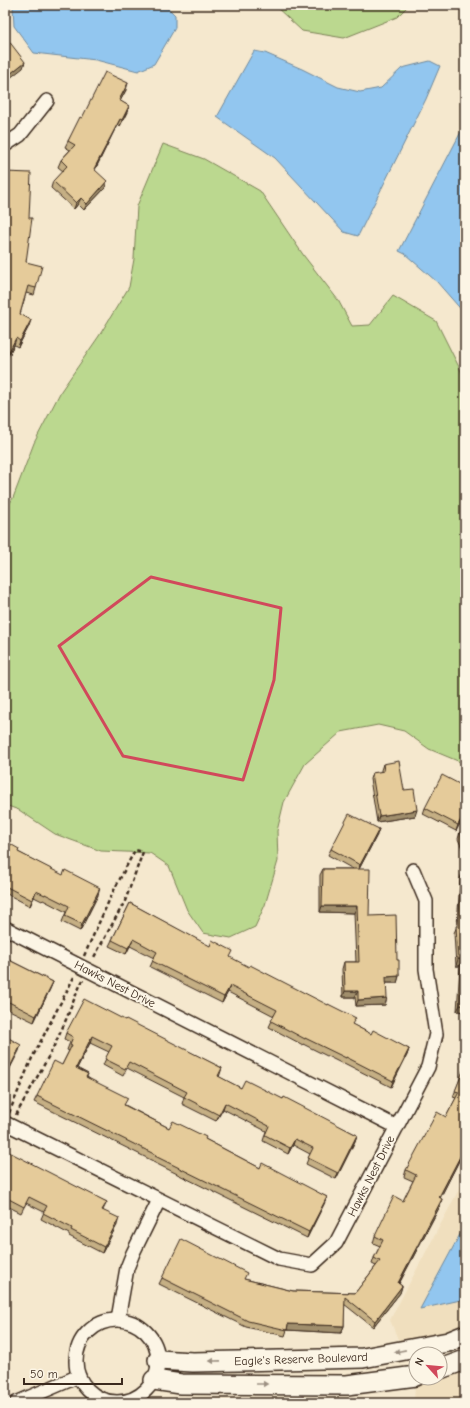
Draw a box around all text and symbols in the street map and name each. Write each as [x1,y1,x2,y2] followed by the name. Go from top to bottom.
[72,958,158,1010] street label: Hawks Nest Drive
[345,1133,397,1219] street label: Hawks Nest Drive
[408,1346,448,1386] north arrow
[394,1348,406,1354] one-way arrow
[234,1350,368,1368] street label: Eagle's Reserve Boulevard
[412,1356,427,1368] text: N
[208,1358,221,1364] one-way arrow
[24,1360,122,1386] scale bar
[30,1367,58,1381] text: 50 m
[256,1381,269,1387] one-way arrow

